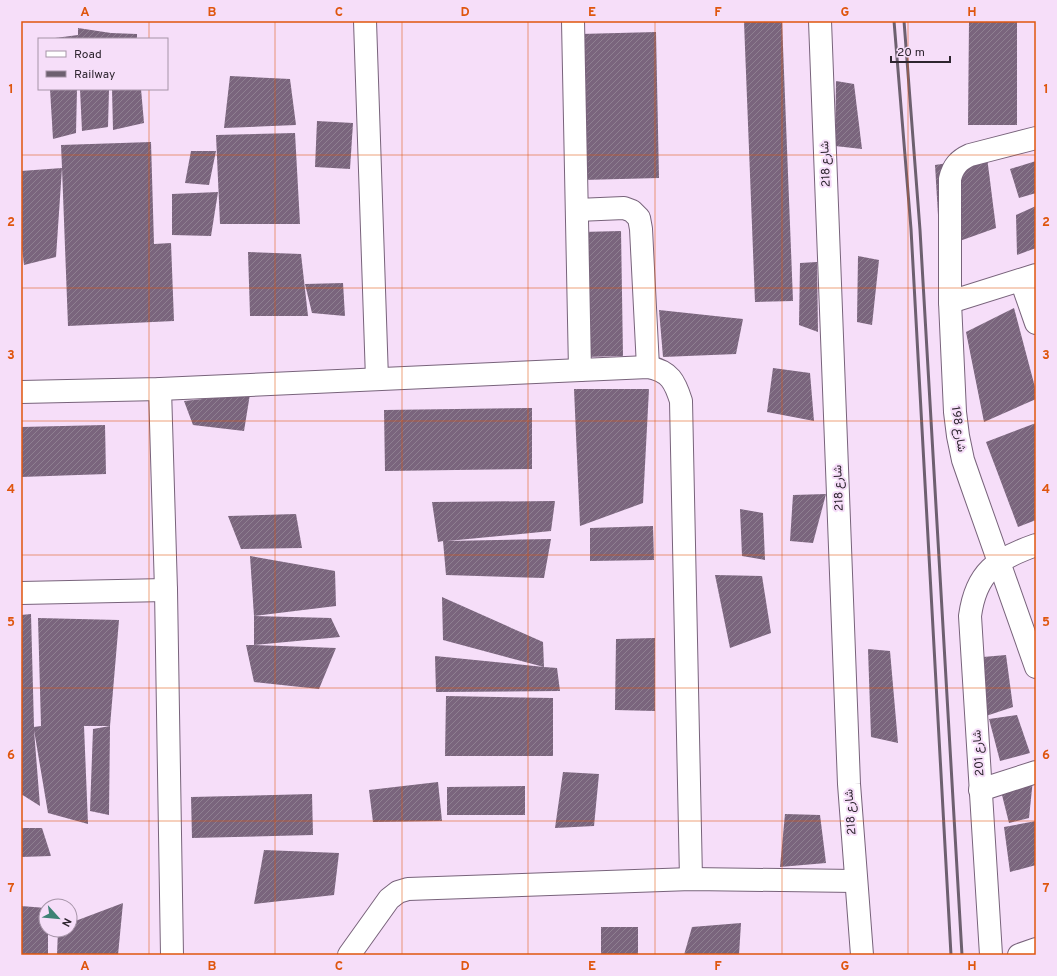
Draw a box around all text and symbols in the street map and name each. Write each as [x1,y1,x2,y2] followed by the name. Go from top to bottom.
[80,5,90,21] text: A
[208,5,217,21] text: B
[335,5,343,21] text: C
[460,5,470,21] text: D
[588,5,596,21] text: E
[714,5,722,21] text: F
[841,5,850,21] text: G
[967,5,977,21] text: H
[38,38,168,90] legend
[891,38,950,64] scale bar
[897,45,925,61] text: 20 m
[74,47,102,63] text: Road
[74,67,115,83] text: Railway
[8,82,14,98] text: 1
[1043,82,1049,98] text: 1
[817,141,835,187] street label: شارع 218
[7,215,15,231] text: 2
[1042,215,1050,231] text: 2
[7,348,15,364] text: 3
[1042,348,1050,364] text: 3
[947,405,969,453] street label: شارع 198
[830,465,848,511] street label: شارع 218
[7,482,15,498] text: 4
[1042,482,1050,498] text: 4
[7,615,15,631] text: 5
[1042,615,1050,631] text: 5
[969,729,989,777] street label: شارع 201
[7,748,15,764] text: 6
[1042,748,1050,764] text: 6
[841,788,861,835] street label: شارع 218
[8,881,15,897] text: 7
[1043,881,1050,897] text: 7
[38,898,78,938] north arrow
[58,915,74,929] text: N
[80,959,90,975] text: A
[208,959,217,975] text: B
[335,959,343,975] text: C
[460,959,470,975] text: D
[588,959,596,975] text: E
[714,959,722,975] text: F
[841,959,850,975] text: G
[967,959,977,975] text: H

